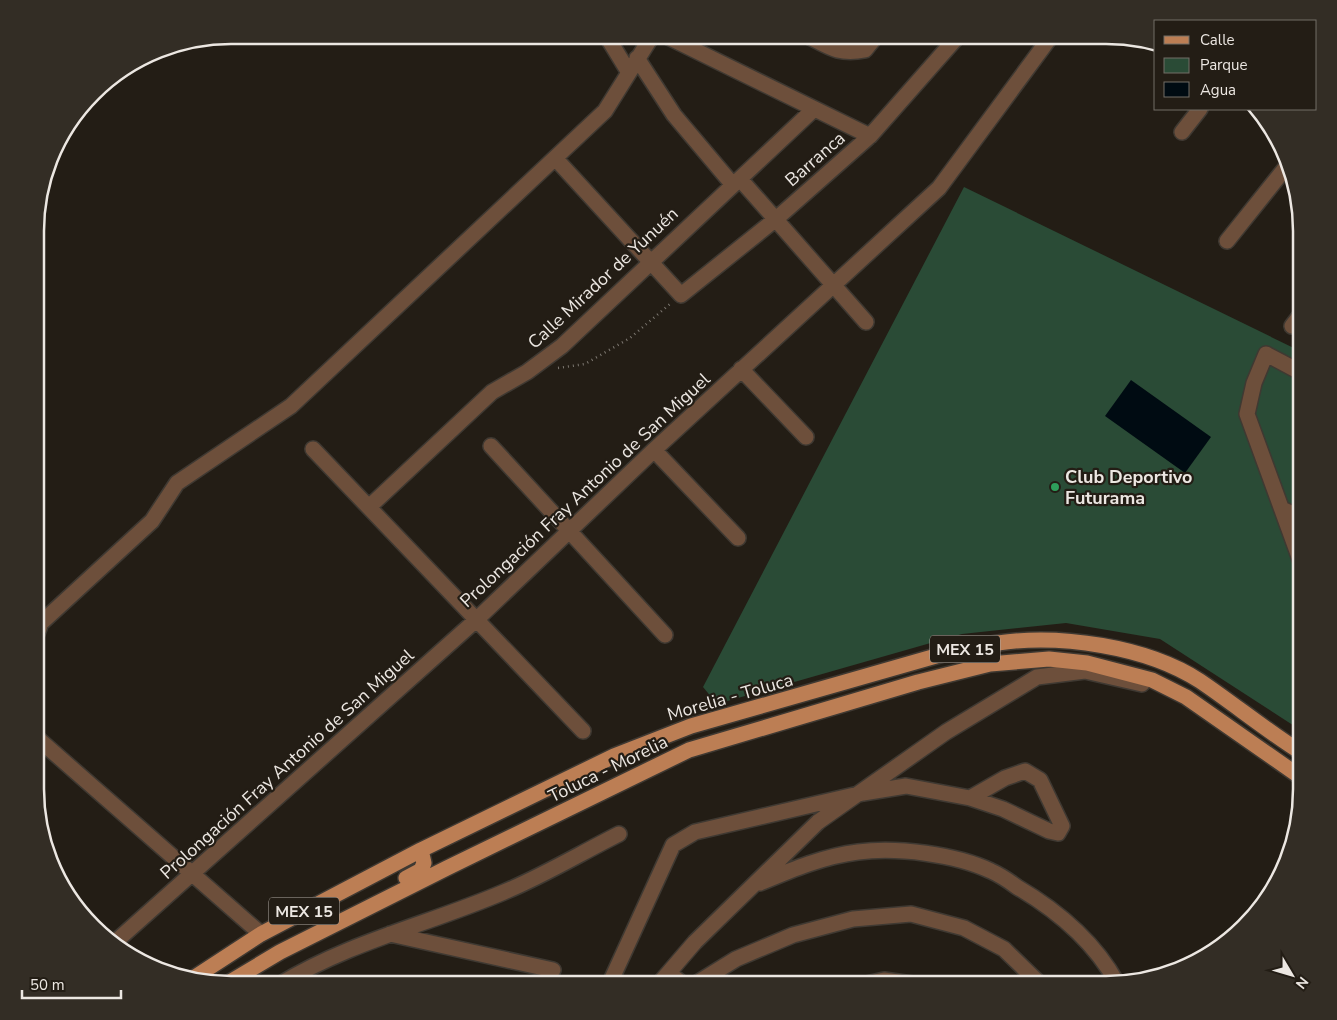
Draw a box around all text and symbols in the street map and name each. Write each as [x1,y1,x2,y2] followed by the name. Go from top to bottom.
[1154,20,1317,110] legend
[1200,30,1235,50] text: Calle
[1200,55,1248,75] text: Parque
[1200,80,1236,100] text: Agua
[780,126,850,192] street label: Barranca
[523,202,683,354] street label: Calle Mirador de Yunuén
[455,367,716,613] street label: Prolongación Fray Antonio de San Miguel
[1065,465,1192,510] place label: Club Deportivo Futurama
[1049,481,1061,493] marker: Club Deportivo Futurama
[930,636,1000,662] road number: MEX 15
[155,643,420,885] street label: Prolongación Fray Antonio de San Miguel
[664,668,796,726] street label: Morelia - Toluca
[544,730,672,808] street label: Toluca - Morelia
[269,898,339,924] road number: MEX 15
[1267,950,1317,1000] north arrow
[22,968,121,1000] scale bar
[1291,973,1313,993] text: N
[30,975,65,995] text: 50 m

